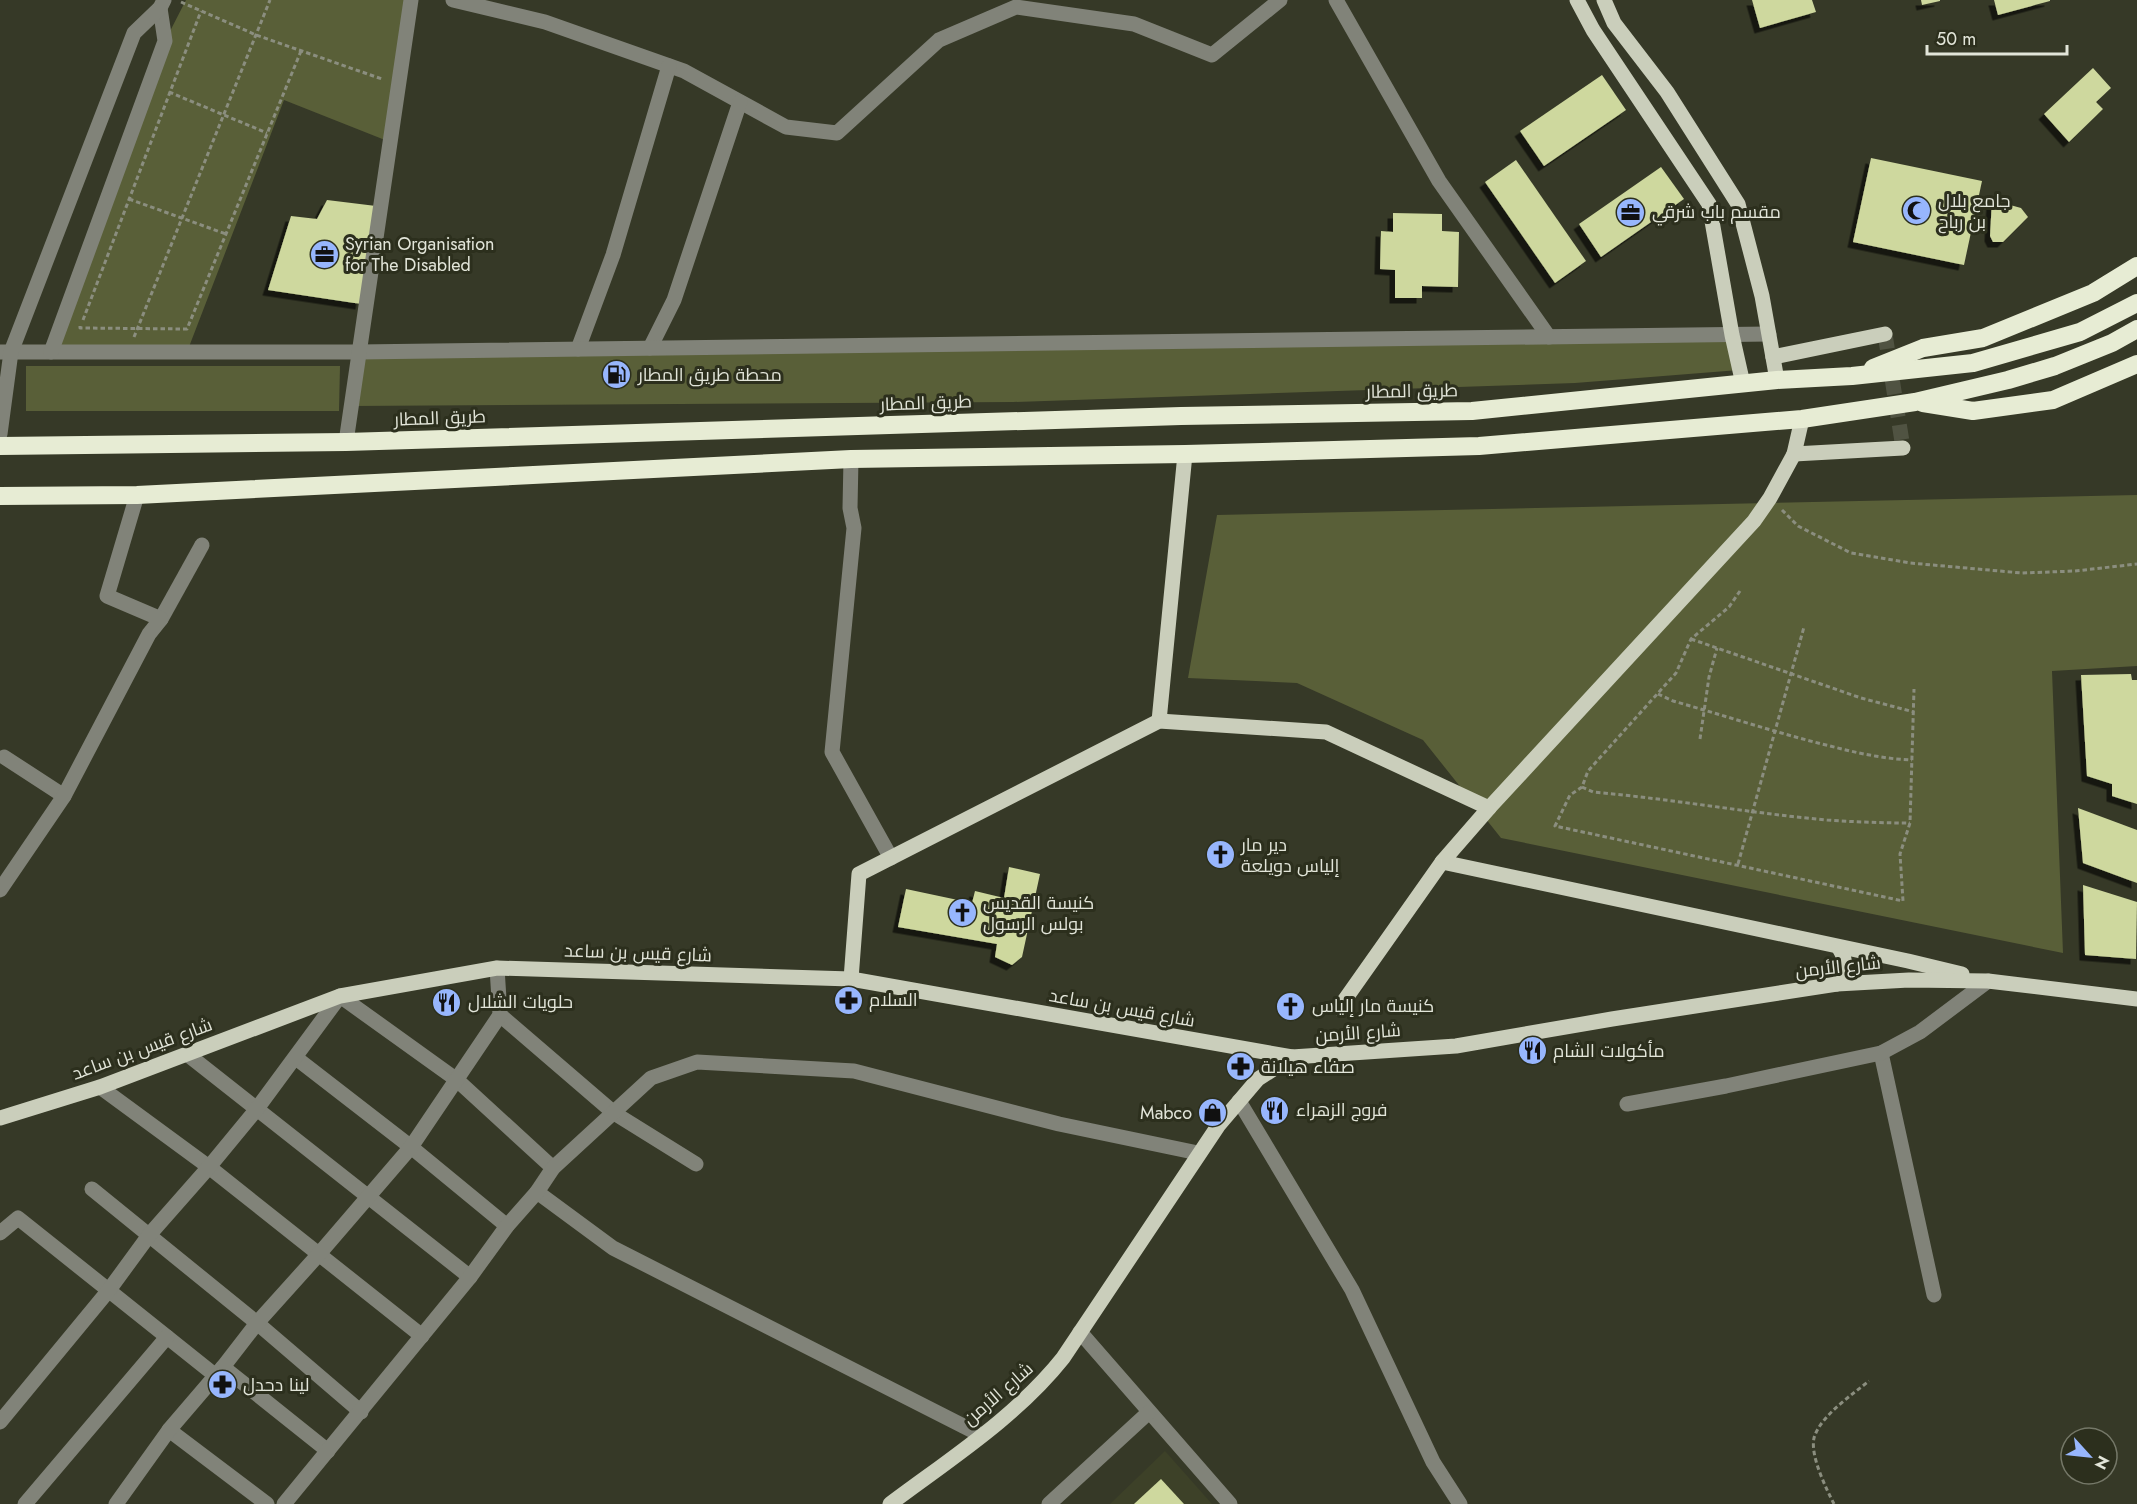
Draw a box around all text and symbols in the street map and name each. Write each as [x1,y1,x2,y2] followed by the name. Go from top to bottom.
[1927,18,2066,56] scale bar
[1936,26,1976,52] text: 50 m
[1938,188,2011,235] place label: جامع بلال بن رباح
[1901,195,1933,227] mosque icon: جامع بلال بن رباح
[1615,196,1647,228] office icon: مقسم باب شرقي
[1652,199,1781,226] place label: مقسم باب شرقي
[345,231,495,278] place label: Syrian Organisation for The Disabled
[308,238,340,270] office icon: Syrian Organisation for The Disabled
[601,359,633,391] fuel station icon: محطة طريق المطار
[637,362,782,388] place label: محطة طريق المطار
[1365,377,1458,405] street label: طريق المطار
[879,388,972,418] street label: طريق المطار
[393,403,486,433] street label: طريق المطار
[1240,832,1339,879] place label: دير مار إلياس دويلعة
[1204,839,1236,871] church icon: دير مار إلياس دويلعة
[983,890,1094,937] place label: كنيسة القديس بولس الرسول
[946,897,978,929] church icon: كنيسة القديس بولس الرسول
[564,937,712,969] street label: شارع قيس بن ساعد
[1794,950,1882,984] street label: شارع الأرمن
[1047,982,1197,1034] street label: شارع قيس بن ساعد
[832,984,864,1016] pharmacy icon: السلام
[431,986,463,1018] restaurant icon: حلويات الشلال
[869,987,918,1013] place label: السلام
[468,989,573,1015] place label: حلويات الشلال
[1275,990,1307,1022] church icon: كنيسة مار إلياس
[1312,993,1434,1019] place label: كنيسة مار إلياس
[68,1012,216,1086] street label: شارع قيس بن ساعد
[1314,1017,1402,1049] street label: شارع الأرمن
[1516,1035,1548,1067] restaurant icon: مأكولات الشام
[1553,1038,1665,1064] place label: مأكولات الشام
[1224,1051,1256,1083] pharmacy icon: صفاء هيلانة
[1261,1054,1355,1080] place label: صفاء هيلانة
[1259,1094,1291,1126] restaurant icon: فروج الزهراء
[1197,1097,1229,1129] shop icon: Mabco
[1296,1097,1388,1123] place label: فروج الزهراء
[1140,1100,1192,1126] place label: Mabco
[957,1356,1039,1432] street label: شارع الأرمن
[206,1369,238,1401] pharmacy icon: لينا دحدل
[243,1372,310,1398] place label: لينا دحدل
[2059,1426,2119,1486] north arrow
[2089,1452,2115,1473] text: N

